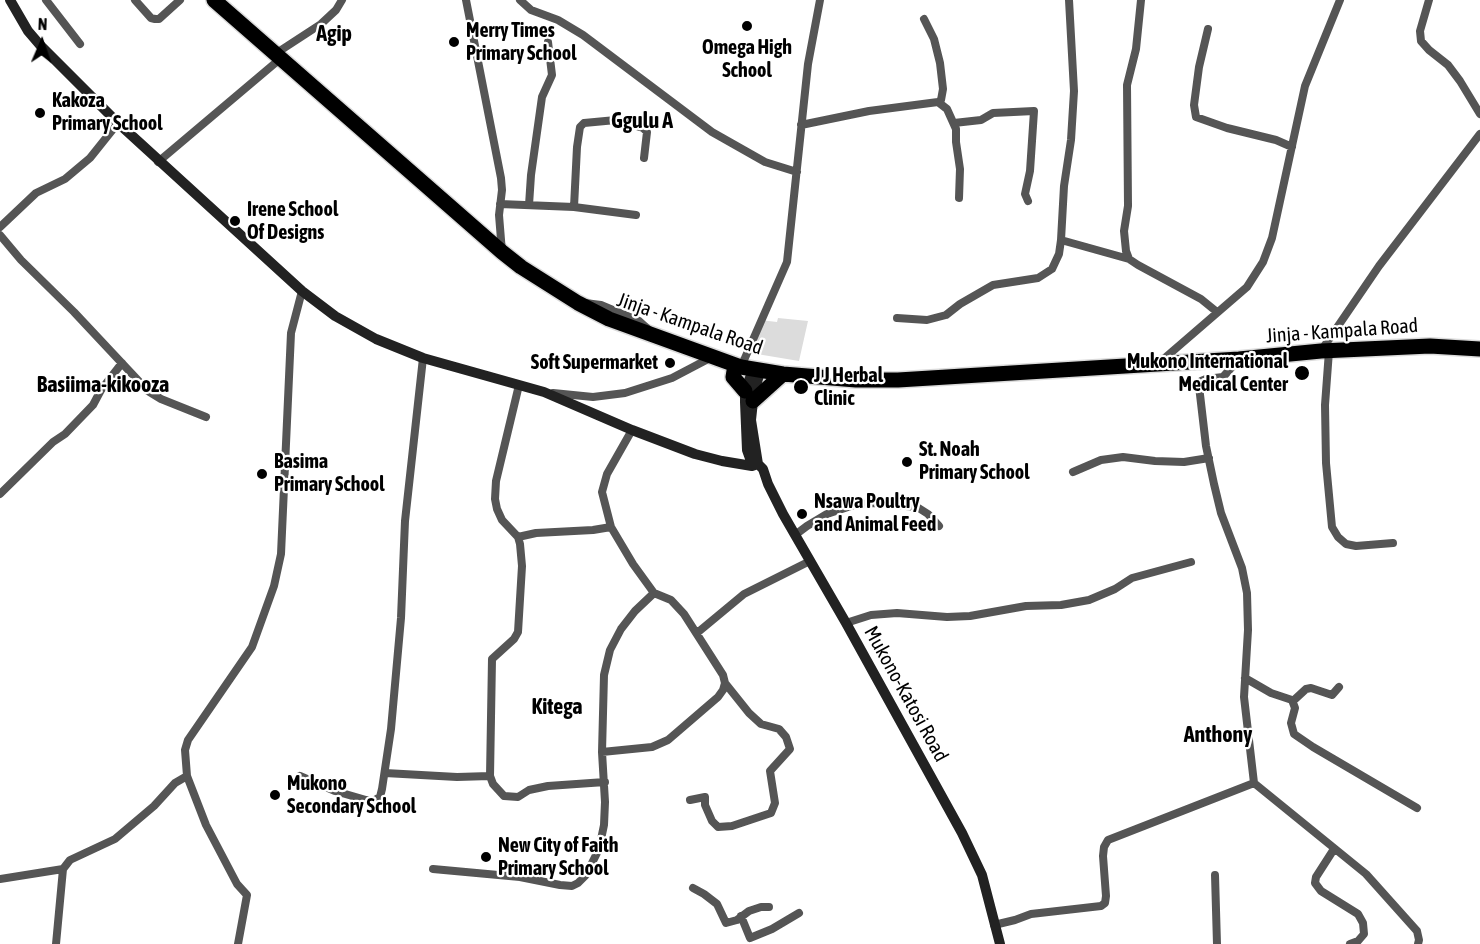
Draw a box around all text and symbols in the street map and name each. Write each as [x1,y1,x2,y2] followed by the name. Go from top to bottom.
[12,12,72,72] north arrow
[38,15,48,33] text: N
[466,19,576,66] place label: Merry Times Primary School
[740,19,754,33] marker: Omega High School
[316,21,352,47] district label: Agip
[447,35,461,49] marker: Merry Times Primary School
[702,36,792,83] place label: Omega High School
[52,89,162,136] place label: Kakoza Primary School
[33,106,47,120] marker: Kakoza Primary School
[611,108,673,134] district label: Ggulu A
[247,198,338,245] place label: Irene School Of Designs
[228,214,242,228] marker: Irene School Of Designs
[614,288,766,360] street label: Jinja - Kampala Road
[1265,314,1419,348] street label: Jinja - Kampala Road
[1127,350,1288,397] place label: Mukono International Medical Center
[531,351,658,375] place label: Soft Supermarket
[663,356,677,370] marker: Soft Supermarket
[814,364,883,411] place label: J J Herbal Clinic
[1293,364,1311,382] marker: Mukono International Medical Center
[37,372,169,398] district label: Basiima-kikooza
[792,378,810,396] marker: J J Herbal Clinic
[919,438,1029,485] place label: St. Noah Primary School
[274,450,384,497] place label: Basima Primary School
[900,455,914,469] marker: St. Noah Primary School
[255,467,269,481] marker: Basima Primary School
[814,490,936,537] place label: Nsawa Poultry and Animal Feed
[795,507,809,521] marker: Nsawa Poultry and Animal Feed
[859,622,953,766] street label: Mukono-Katosi Road
[531,694,583,720] district label: Kitega
[1184,722,1252,748] district label: Anthony
[287,772,416,819] place label: Mukono Secondary School
[268,788,282,802] marker: Mukono Secondary School
[498,834,618,881] place label: New City of Faith Primary School
[479,850,493,864] marker: New City of Faith Primary School

